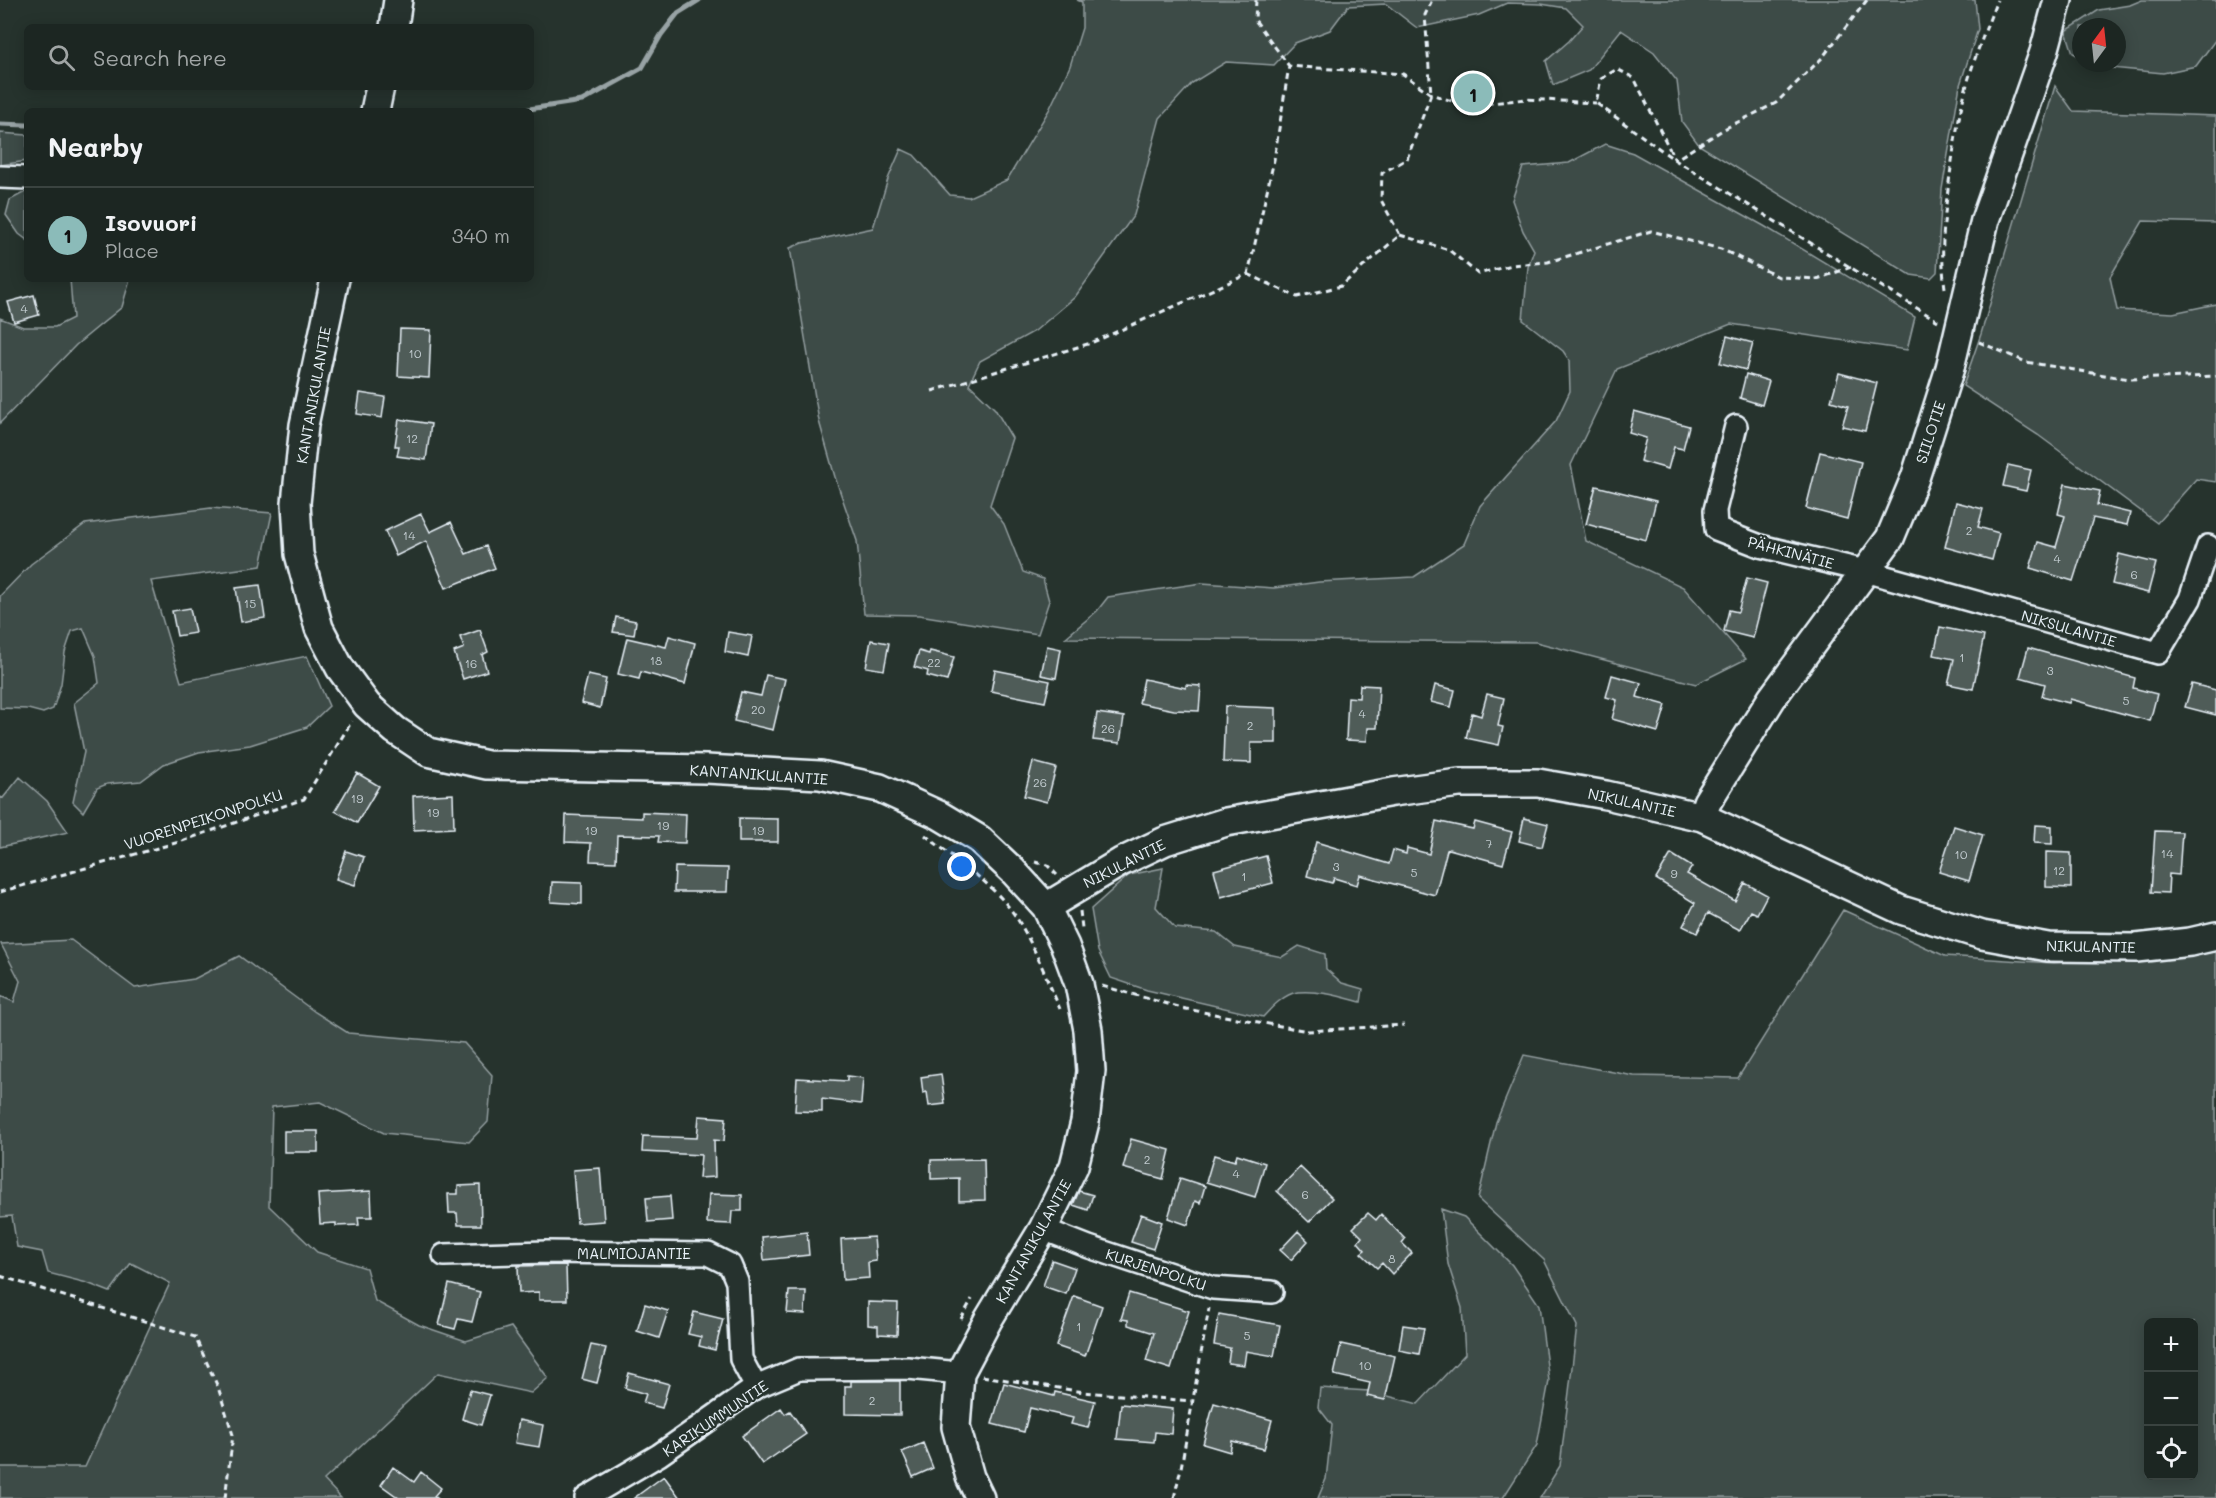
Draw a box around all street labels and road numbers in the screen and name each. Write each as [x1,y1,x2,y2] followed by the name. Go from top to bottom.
[291,324,335,465] street label: KANTANIKULANTIE
[1910,398,1950,466] street label: SIILOTIE
[1746,531,1837,573] street label: PÄHKINÄTIE
[2019,605,2119,651] street label: NIKSULANTIE
[689,759,829,789] street label: KANTANIKULANTIE
[1586,783,1678,821] street label: NIKULANTIE
[121,784,285,854] street label: VUORENPEIKONPOLKU
[1080,834,1169,892] street label: NIKULANTIE
[2046,935,2136,957] street label: NIKULANTIE
[991,1175,1076,1307] street label: KANTANIKULANTIE
[577,1243,691,1263] street label: MALMIOJANTIE
[1103,1243,1209,1295] street label: KURJENPOLKU
[658,1375,772,1461] street label: KARIKUMMUNTIE

